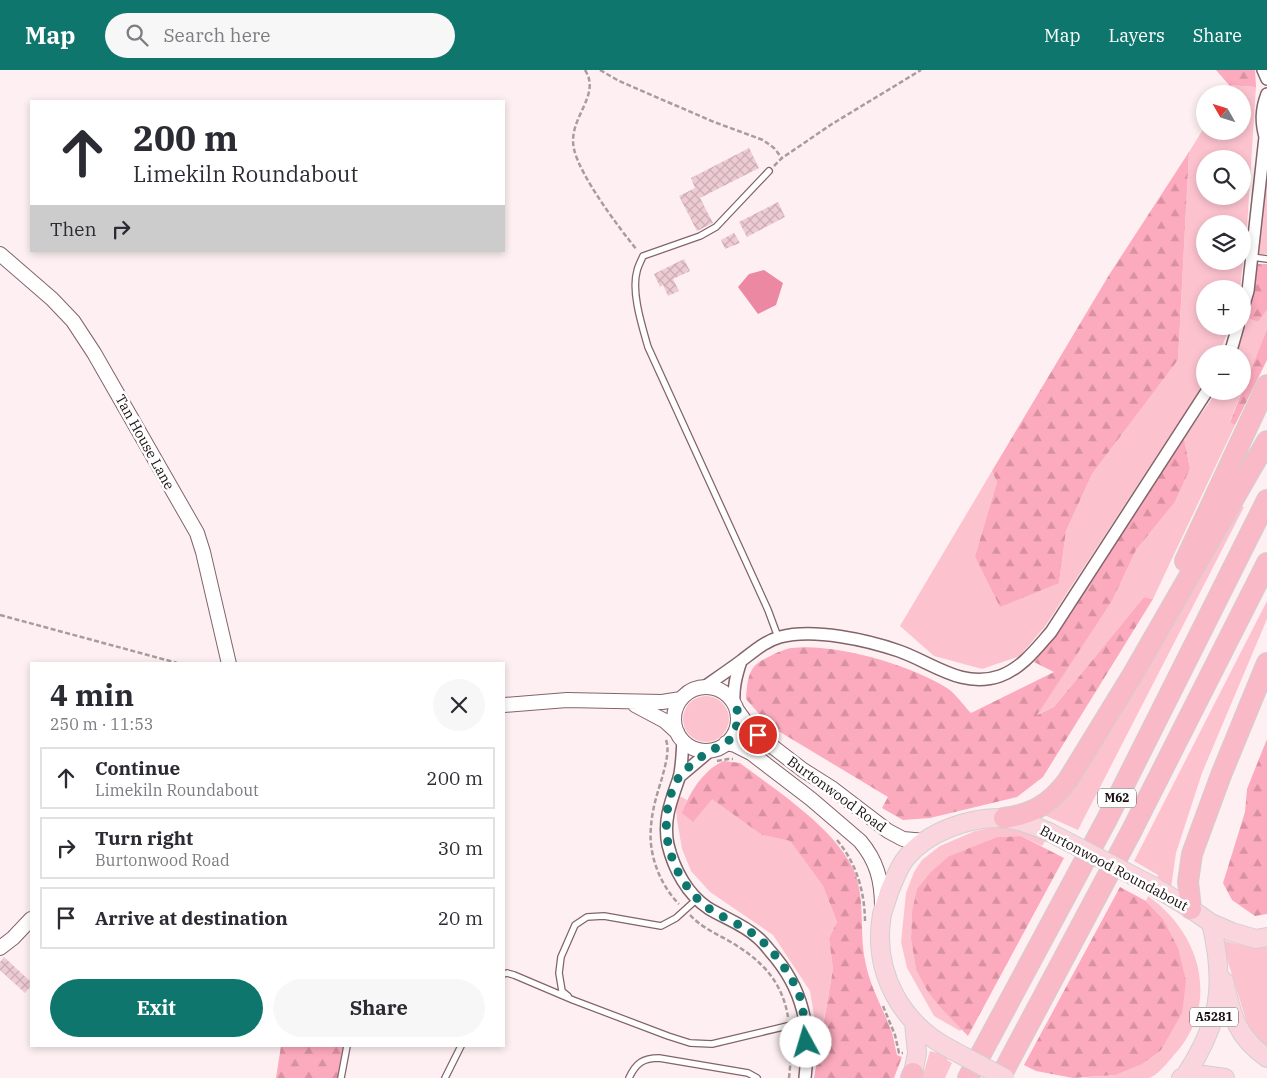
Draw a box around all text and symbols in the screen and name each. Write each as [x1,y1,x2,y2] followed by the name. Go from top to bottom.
[105,13,455,58] search box
[25,19,75,51] text: Map
[123,21,151,49] icon: search
[163,23,270,47] text: Search here
[1044,24,1081,47] text: Map
[1109,24,1165,47] text: Layers
[1193,24,1242,47] text: Share
[1196,85,1251,140] north arrow
[1196,85,1251,400] map controls
[133,115,238,161] text: 200 m
[50,120,115,185] icon: ahead
[1196,150,1251,205] button: search
[133,159,358,188] text: Limekiln Roundabout
[107,215,135,243] icon: right
[1196,215,1251,270] button: layers
[50,217,97,241] text: Then
[1196,280,1251,335] button: +
[1196,345,1251,400] button: −
[111,391,179,493] street label: Tan House Lane
[50,675,134,714] text: 4 min
[433,679,485,731] button: close
[50,714,153,734] text: 250 m · 11:53
[737,714,779,756] pin
[744,721,772,749] icon: arrive
[784,752,890,836] street label: Burtonwood Road
[95,756,180,780] text: Continue
[52,764,80,792] icon: ahead
[426,766,483,790] text: 200 m
[95,780,259,800] text: Limekiln Roundabout
[1098,788,1136,808] road number: M62
[1037,821,1191,915] street label: Burtonwood Roundabout
[95,826,193,850] text: Turn right
[52,834,80,862] icon: right
[438,836,483,860] text: 30 m
[95,850,230,870] text: Burtonwood Road
[52,904,80,932] icon: arrive
[95,906,288,930] text: Arrive at destination
[438,906,483,930] text: 20 m
[50,979,263,1037] button: Exit
[273,979,485,1037] button: Share
[1190,1008,1238,1026] road number: A5281
[779,1015,831,1067] position arrow

